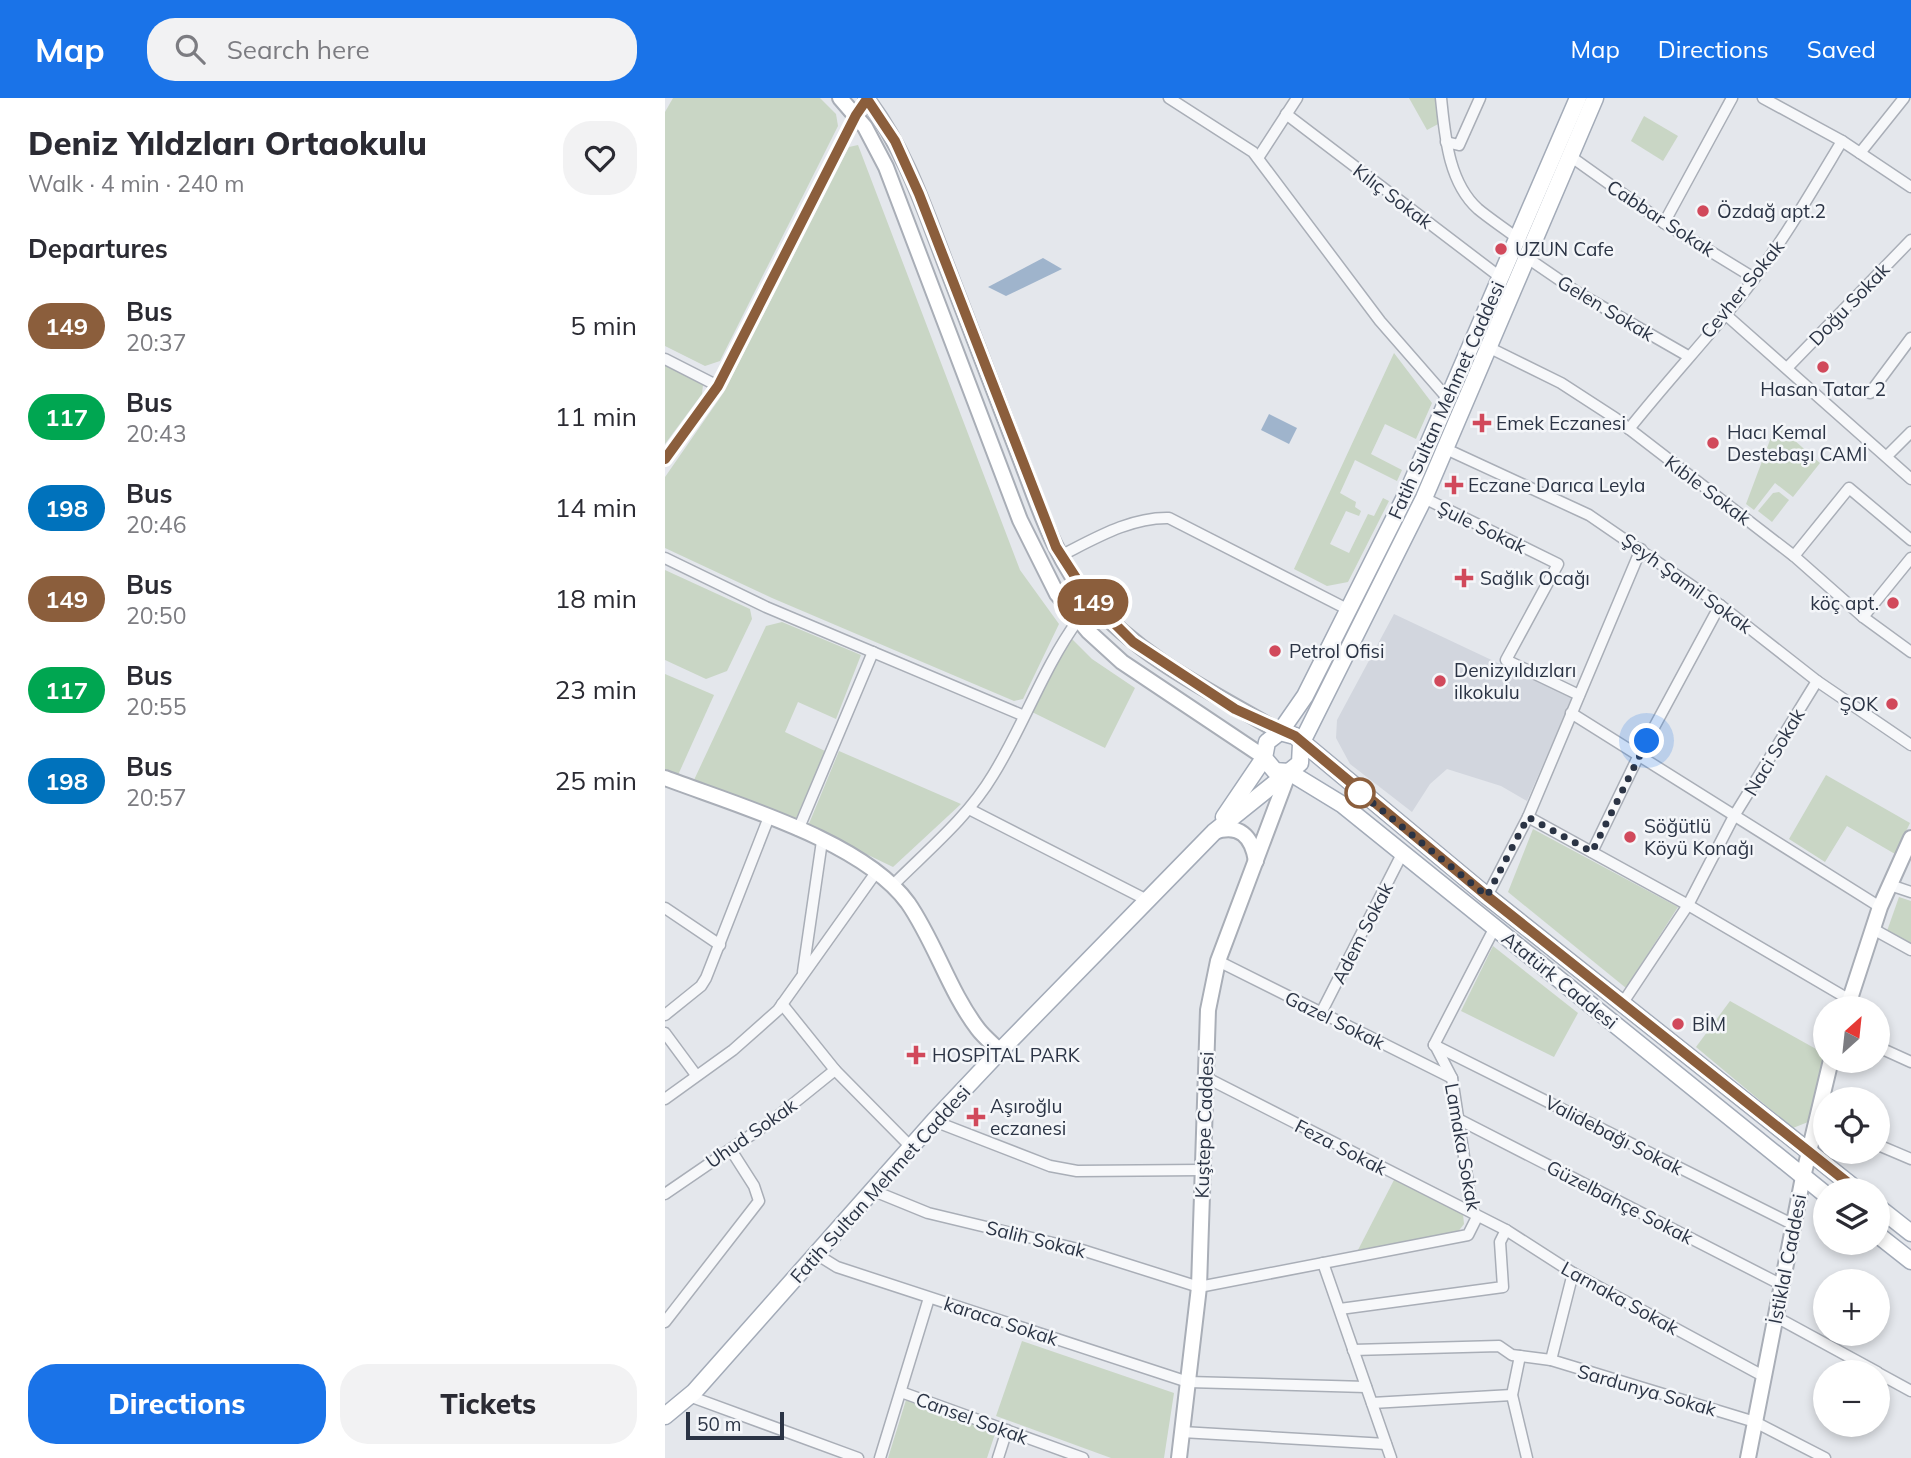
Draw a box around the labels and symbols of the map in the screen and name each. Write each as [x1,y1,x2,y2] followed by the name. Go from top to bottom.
[1348,158,1438,234] street label: Kılıç Sokak
[1603,174,1720,262] street label: Cabbar Sokak
[1717,199,1826,223] place label: Özdağ apt.2
[1695,203,1711,219] marker: Özdağ apt.2
[1695,235,1789,343] street label: Cevher Sokak
[1515,237,1614,261] place label: UZUN Cafe
[1493,241,1509,257] marker: UZUN Cafe
[1804,257,1895,350] street label: Doğu Sokak
[1553,270,1659,346] street label: Gelen Sokak
[1383,277,1509,523] street label: Fatih Sultan Mehmet Caddesi
[1815,359,1831,375] marker: Hasan Tatar 2
[1760,377,1886,401] place label: Hasan Tatar 2
[1496,411,1626,435] place label: Emek Eczanesi
[1474,415,1490,431] marker: Emek Eczanesi
[1727,420,1867,466] place label: Hacı Kemal Destebaşı CAMİ
[1705,435,1721,451] marker: Hacı Kemal Destebaşı CAMİ
[1660,450,1756,530] street label: Kıble Sokak
[1468,473,1645,497] place label: Eczane Darıca Leyla
[1446,477,1462,493] marker: Eczane Darıca Leyla
[1434,495,1531,559] street label: Şule Sokak
[1617,528,1757,639] street label: Şeyh Şamil Sokak
[1480,566,1590,590] place label: Sağlık Ocağı
[1454,568,1474,588] marker: Sağlık Ocağı
[1053,579,1133,625] line badge: 149
[1810,591,1879,615] place label: köç apt.
[1885,595,1901,611] marker: köç apt.
[1289,639,1385,663] place label: Petrol Ofisi
[1267,643,1283,659] marker: Petrol Ofisi
[1454,658,1576,704] place label: Denizyıldızları ilkokulu
[1432,673,1448,689] marker: Denizyıldızları ilkokulu
[1839,692,1879,716] place label: ŞOK
[1884,696,1900,712] marker: ŞOK
[1738,704,1810,800] street label: Naci Sokak
[1629,723,1664,758] your location
[1345,778,1375,808] unlabelled marker
[1644,814,1754,860] place label: Söğütlü Köyü Konağı
[1622,829,1638,845] marker: Söğütlü Köyü Konağı
[1326,878,1398,988] street label: Adem Sokak
[1497,926,1623,1034] street label: Atatürk Caddesi
[1281,985,1389,1055] street label: Gazel Sokak
[1813,996,1890,1073] north arrow
[1692,1012,1726,1036] place label: BİM
[1670,1016,1686,1032] marker: BİM
[932,1043,1081,1067] place label: HOSPİTAL PARK
[906,1045,926,1065] marker: HOSPİTAL PARK
[1189,1051,1219,1199] street label: Kuştepe Caddesi
[785,1080,975,1288] street label: Fatih Sultan Mehmet Caddesi
[1440,1081,1486,1213] street label: Lamaka Sokak
[1541,1090,1687,1180] street label: Validebağı Sokak
[701,1093,801,1173] street label: Uhud Sokak
[990,1094,1066,1140] place label: Aşıroğlu eczanesi
[968,1109,984,1125] marker: Aşıroğlu eczanesi
[1291,1114,1391,1181] street label: Feza Sokak
[1543,1155,1698,1249] street label: Güzelbahçe Sokak
[1763,1192,1811,1326] street label: İstiklal Caddesi
[984,1215,1089,1263] street label: Salih Sokak
[1557,1256,1683,1340] street label: Larnaka Sokak
[941,1291,1061,1351] street label: karaca Sokak
[1575,1359,1719,1421] street label: Sardunya Sokak
[912,1387,1032,1450] street label: Cansel Sokak
[686,1409,784,1441] scale bar

